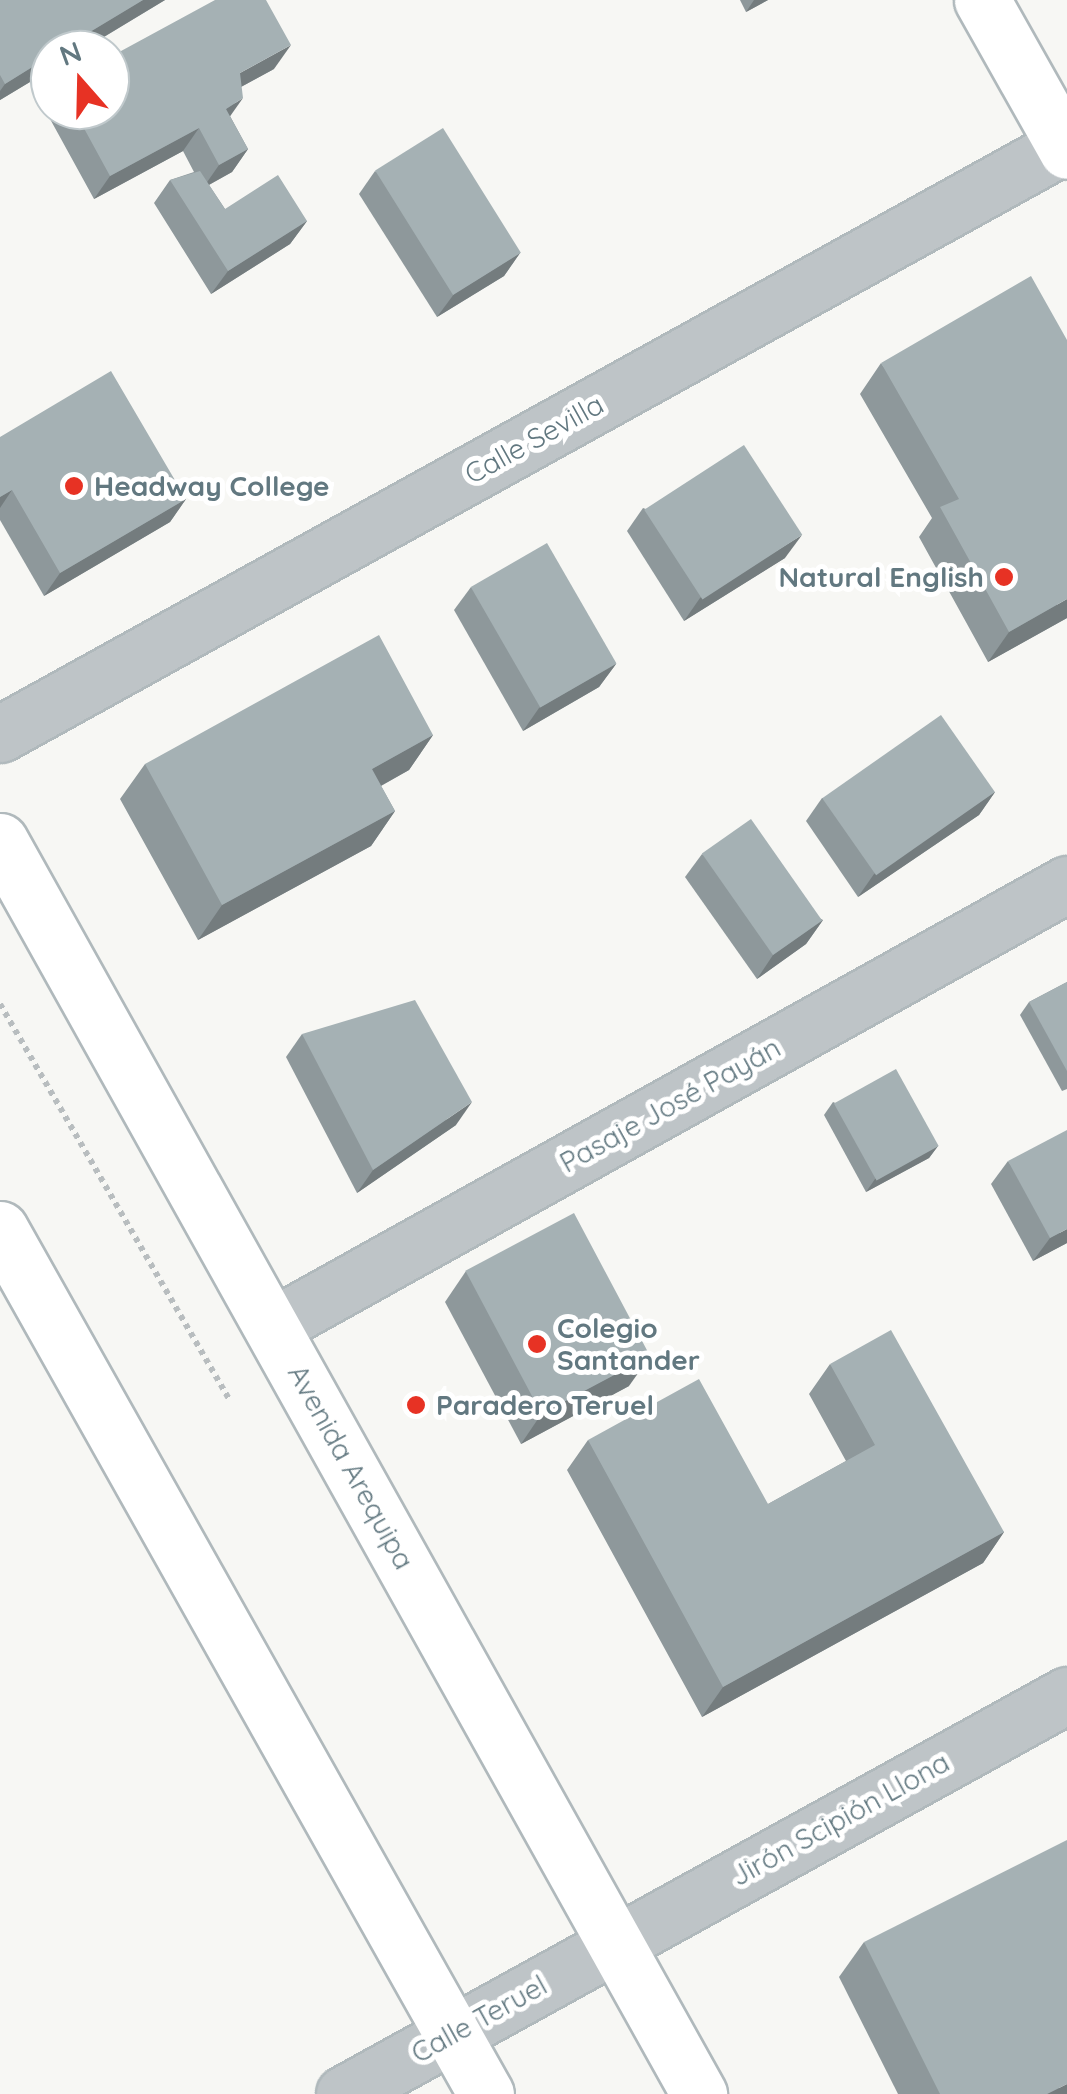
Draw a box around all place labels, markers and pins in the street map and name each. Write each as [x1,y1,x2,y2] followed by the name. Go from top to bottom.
[94,469,329,503] place label: Headway College
[63,475,85,497] marker: Headway College
[779,560,984,594] place label: Natural English
[993,566,1015,588] marker: Natural English
[557,1311,700,1377] place label: Colegio Santander
[526,1333,548,1355] marker: Colegio Santander
[436,1388,654,1422] place label: Paradero Teruel
[405,1394,427,1416] marker: Paradero Teruel

